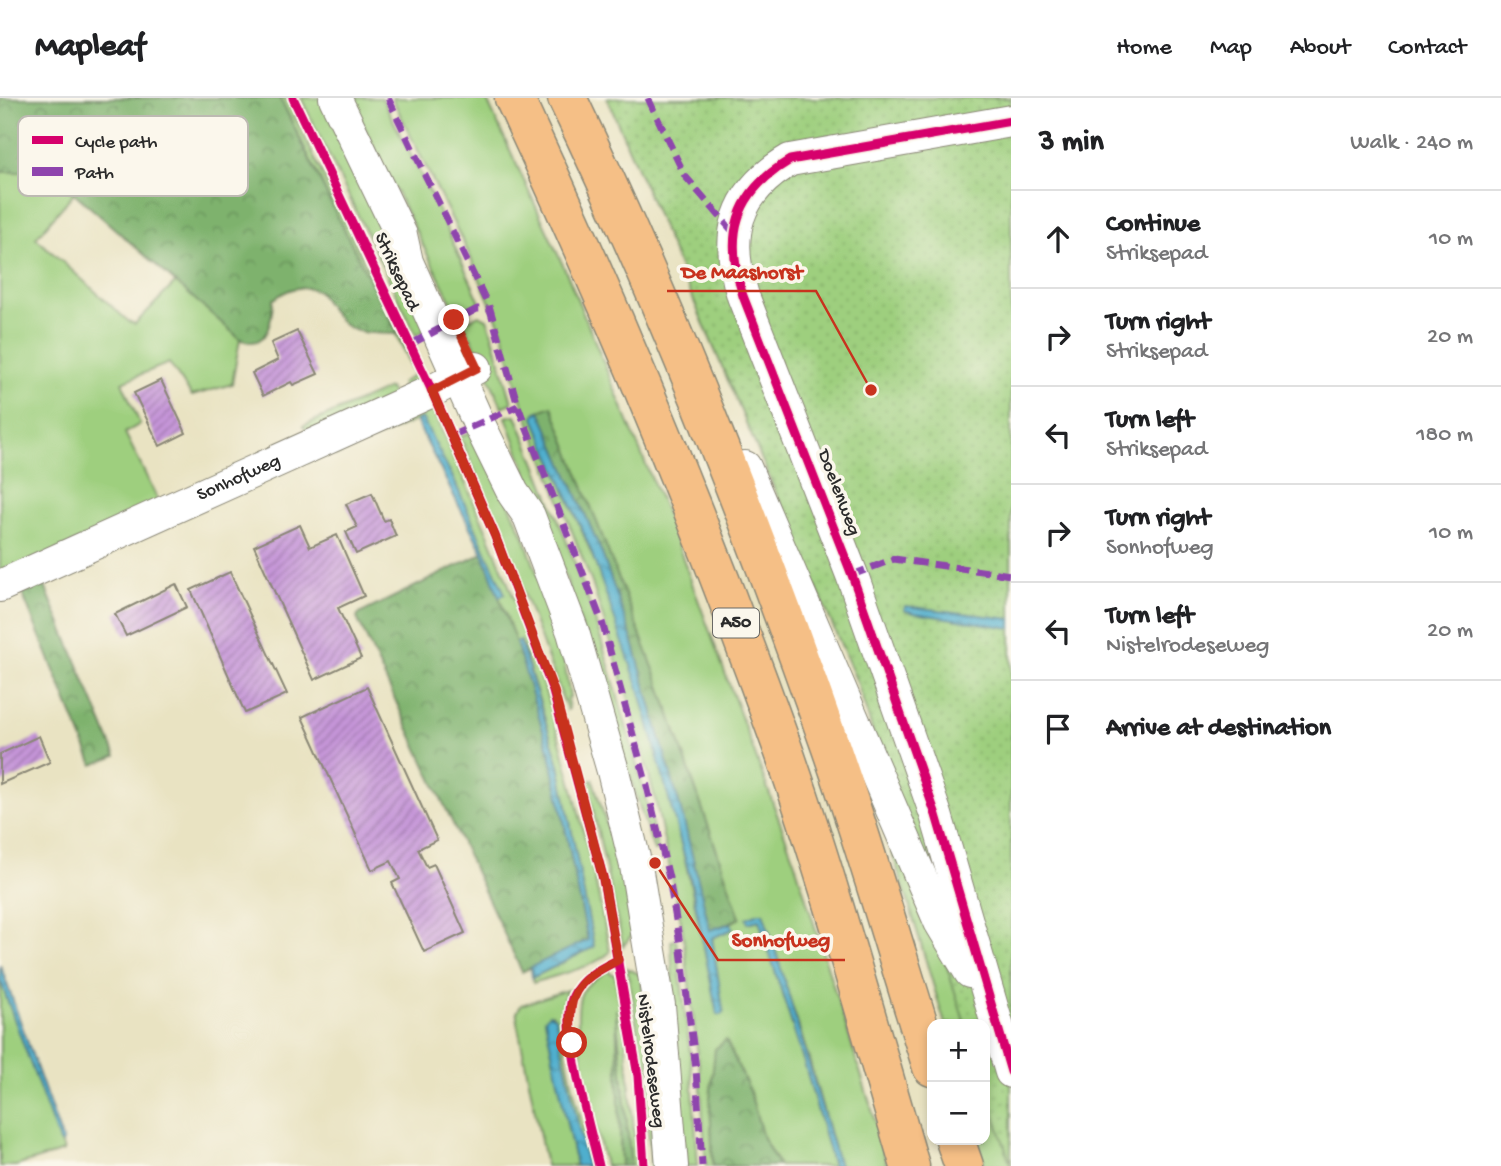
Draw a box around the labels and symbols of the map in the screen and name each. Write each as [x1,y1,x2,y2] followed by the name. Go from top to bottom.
[18,116,248,196] legend
[75,132,157,155] text: Cycle path
[74,163,114,186] text: Path
[368,229,425,316] street label: Striksepad
[667,249,816,291] callout: De Maashorst
[679,262,805,287] text: De Maashorst
[438,304,469,335] route end
[810,445,865,539] street label: Doelenweg
[194,449,284,507] street label: Sonhofweg
[713,608,759,638] road number: A50
[718,918,845,960] callout: Sonhofweg
[732,930,830,955] text: Sonhofweg
[630,993,670,1130] street label: Nistelrodeseweg
[556,1027,587,1058] route start

